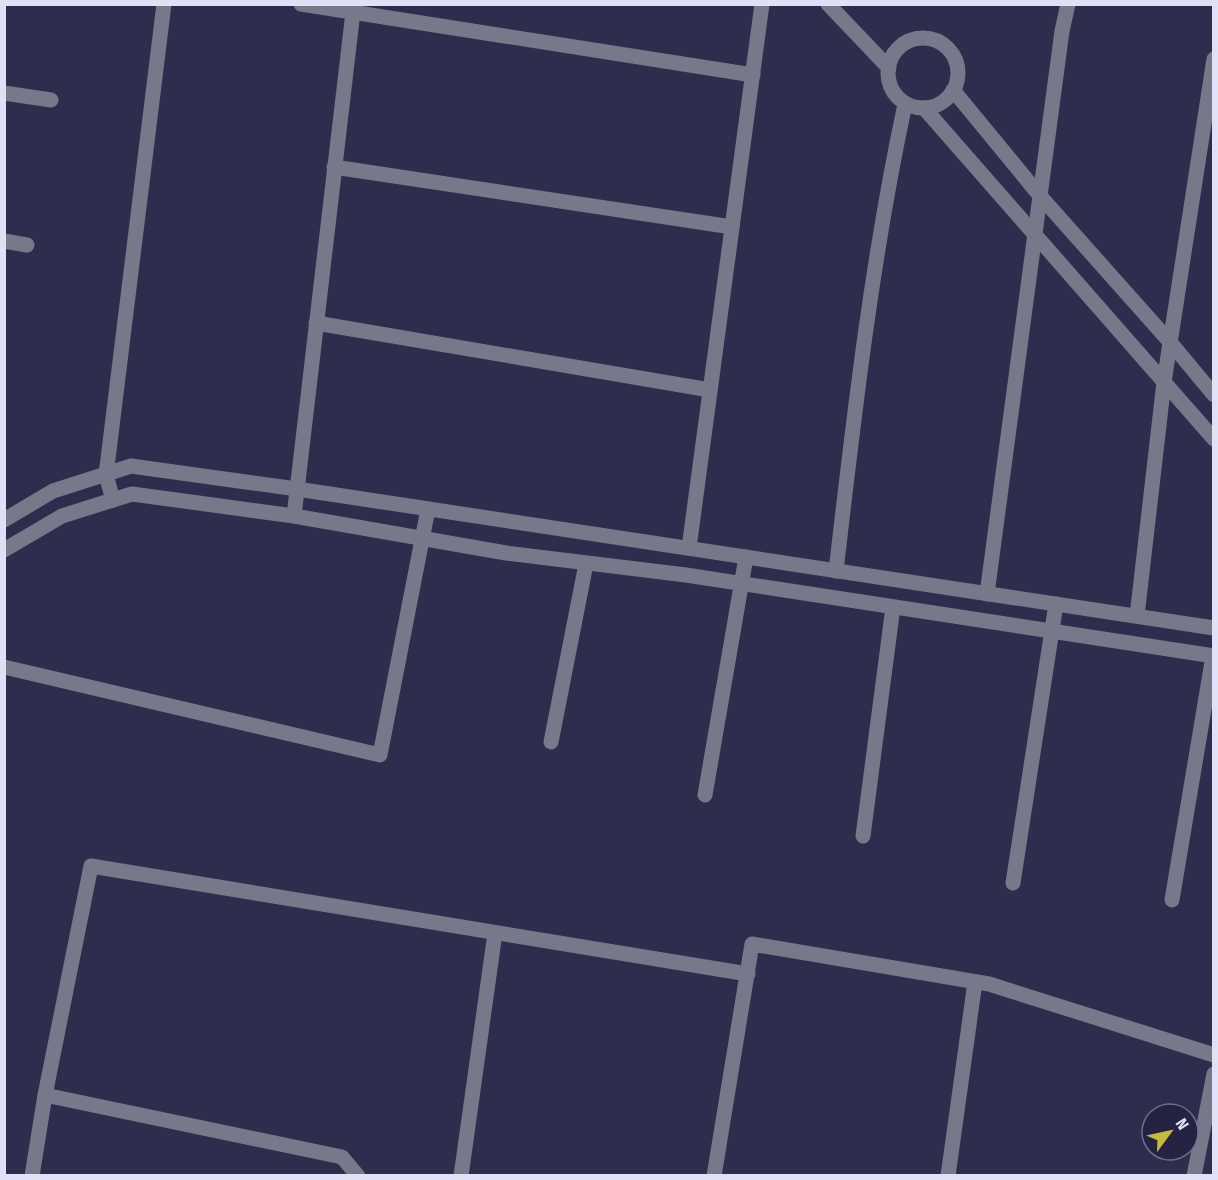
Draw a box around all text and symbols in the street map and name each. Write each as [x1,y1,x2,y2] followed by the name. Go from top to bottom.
[1140,1102,1200,1162] north arrow
[1172,1115,1193,1133] text: N

